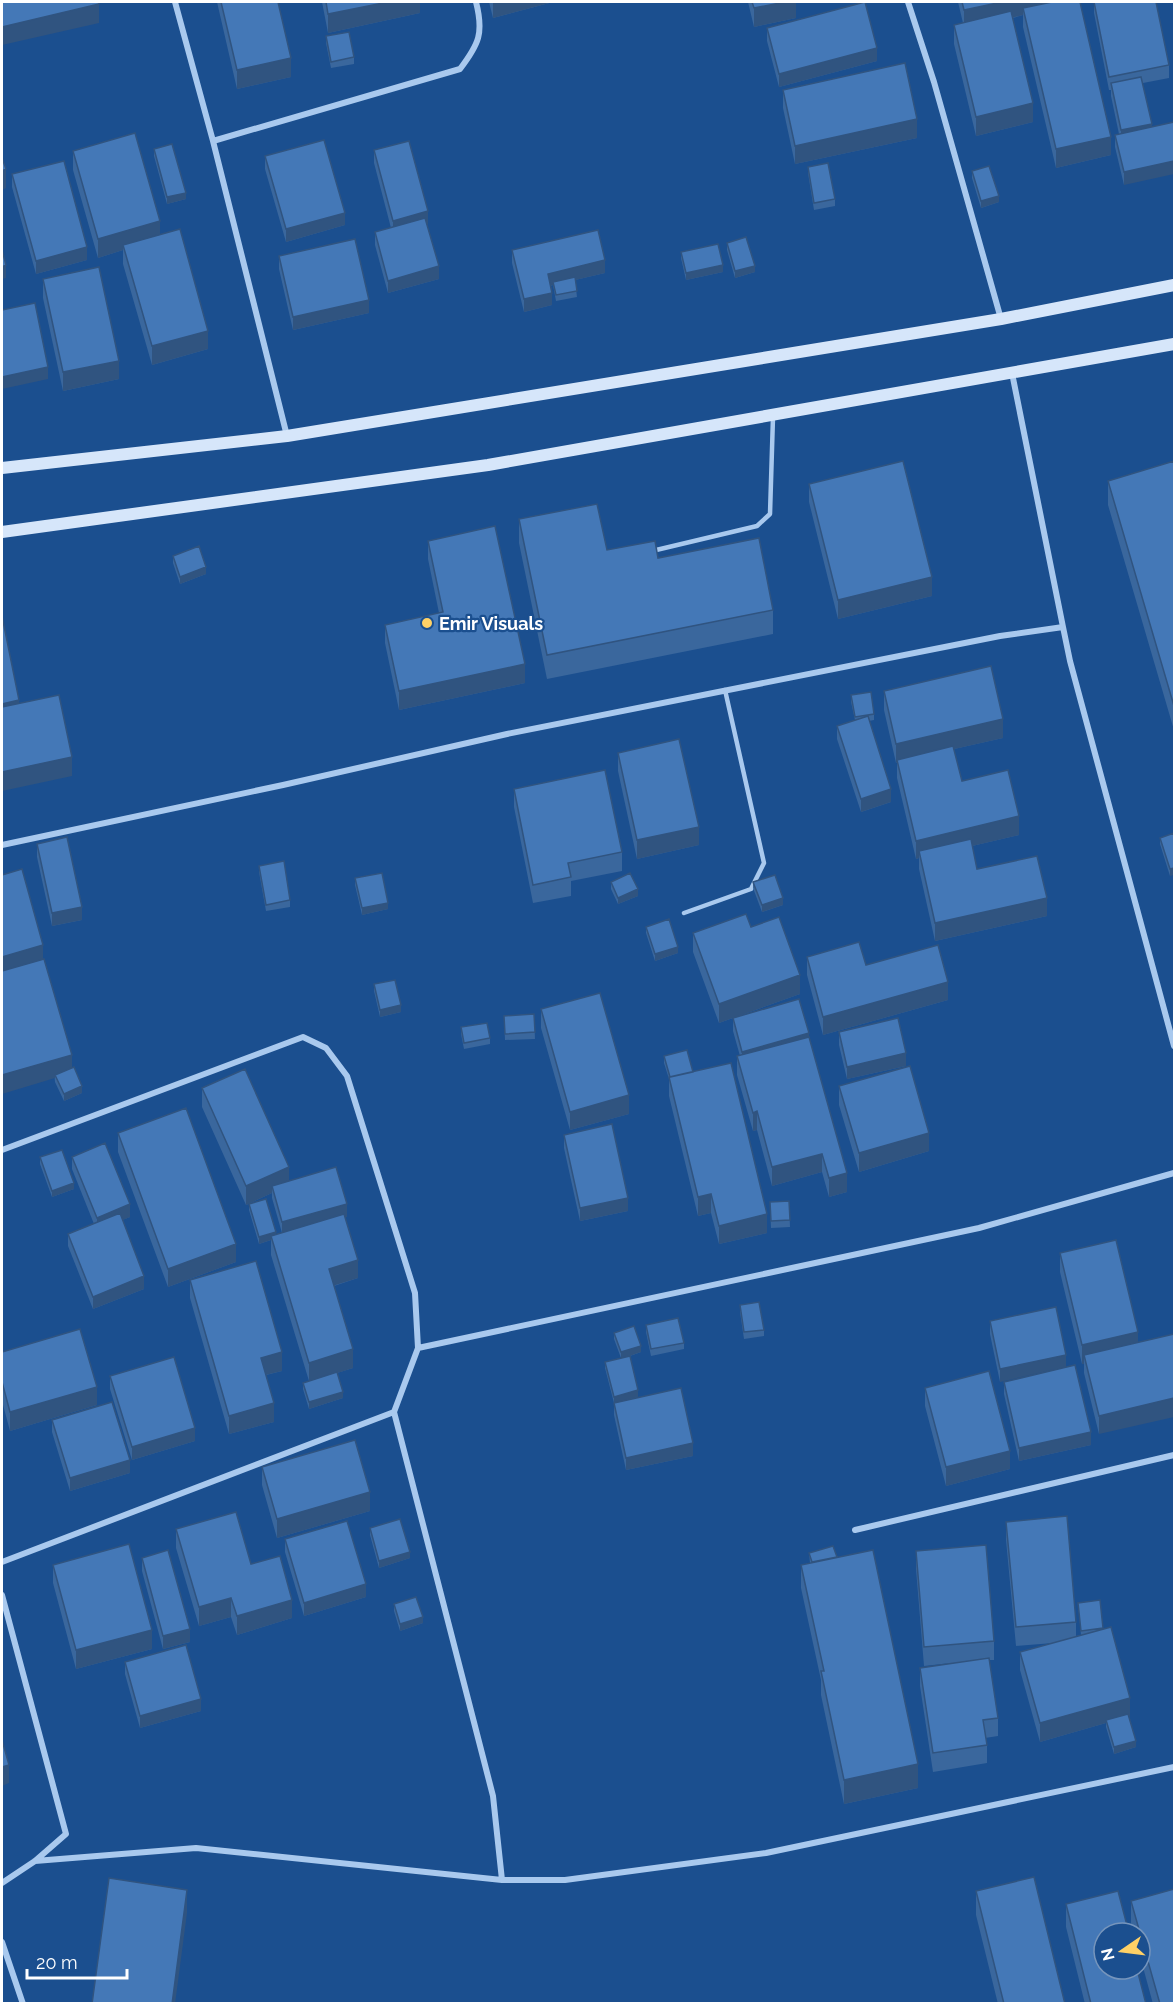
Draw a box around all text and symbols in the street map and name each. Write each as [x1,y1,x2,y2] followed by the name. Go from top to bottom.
[439,613,543,634] place label: Emir Visuals
[420,616,434,630] marker: Emir Visuals
[1092,1921,1152,1981] north arrow
[27,1942,128,1980] scale bar
[1097,1946,1119,1963] text: N
[36,1952,78,1973] text: 20 m

